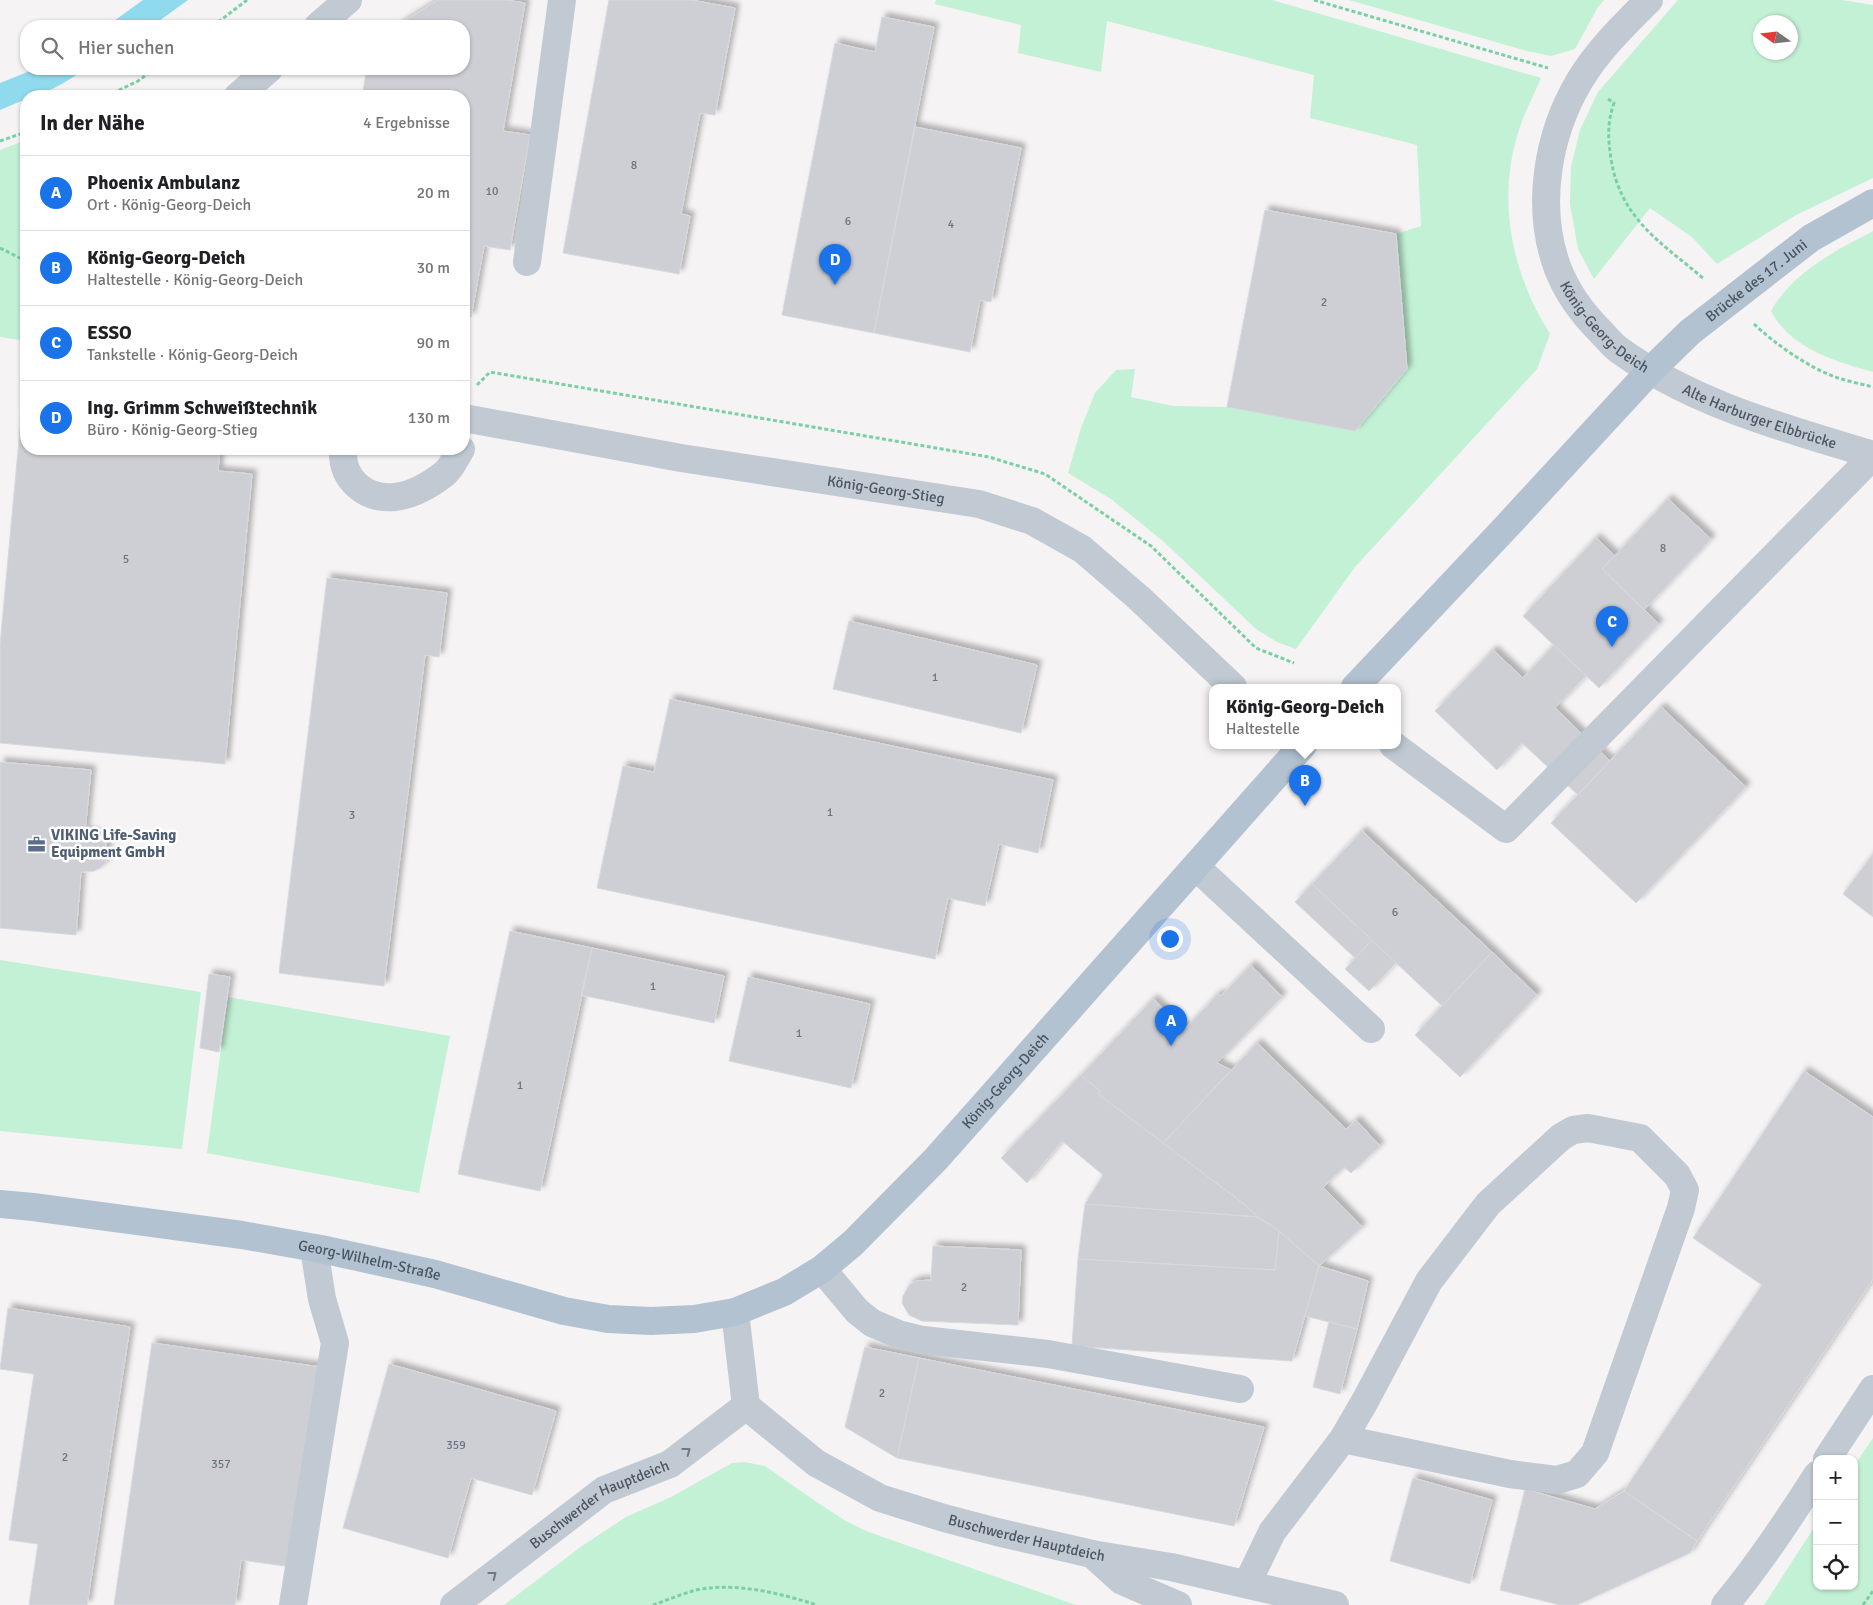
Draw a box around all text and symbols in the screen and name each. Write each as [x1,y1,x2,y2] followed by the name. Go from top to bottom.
[1753,15,1798,60] north arrow
[20,20,470,75] search box
[38,34,66,62] icon: search
[78,36,174,60] text: Hier suchen
[40,110,145,136] text: In der Nähe
[363,113,450,133] text: 4 Ergebnisse
[631,158,637,173] house number: 8
[87,171,240,195] text: Phoenix Ambulanz
[51,183,61,203] text: A
[416,183,450,203] text: 20 m
[486,184,498,199] house number: 10
[87,195,251,215] text: Ort · König-Georg-Deich
[845,214,851,229] house number: 6
[948,217,955,232] house number: 4
[1702,236,1811,326] street label: Brücke des 17. Juni
[819,244,851,285] pin: D
[87,246,245,270] text: König-Georg-Deich
[51,258,61,278] text: B
[416,258,450,278] text: 30 m
[87,270,303,290] text: Haltestelle · König-Georg-Deich
[1556,278,1652,377] street label: König-Georg-Deich
[1321,295,1327,310] house number: 2
[87,321,132,345] text: ESSO
[51,333,61,353] text: C
[416,333,450,353] text: 90 m
[87,345,298,365] text: Tankstelle · König-Georg-Deich
[1680,380,1839,452] street label: Alte Harburger Elbbrücke
[87,396,317,420] text: Ing. Grimm Schweißtechnik
[51,408,61,428] text: D
[408,408,450,428] text: 130 m
[87,420,258,440] text: Büro · König-Georg-Stieg
[826,472,946,508] street label: König-Georg-Stieg
[1660,541,1666,556] house number: 8
[123,552,129,567] house number: 5
[1596,606,1628,647] pin: C
[932,670,938,685] house number: 1
[1209,684,1401,749] popup
[1226,695,1384,719] text: König-Georg-Deich
[1226,719,1300,739] text: Haltestelle
[1289,765,1321,806] pin: B
[827,805,833,820] house number: 1
[349,808,355,823] house number: 3
[51,826,176,861] place label: VIKING Life-Saving Equipment GmbH
[27,834,47,854] office icon: VIKING Life-Saving Equipment GmbH
[1392,905,1398,920] house number: 6
[1157,926,1183,952] your location
[650,979,656,994] house number: 1
[1155,1005,1187,1046] pin: A
[796,1026,802,1041] house number: 1
[958,1029,1053,1132] street label: König-Georg-Deich
[517,1078,523,1093] house number: 1
[297,1236,443,1284] street label: Georg-Wilhelm-Straße
[961,1280,967,1295] house number: 2
[879,1386,885,1401] house number: 2
[446,1438,466,1453] house number: 359
[681,1448,690,1456] one-way arrow
[62,1450,68,1465] house number: 2
[1813,1455,1858,1590] map controls
[1813,1455,1858,1500] button: +
[526,1456,672,1553] street label: Buschwerder Hauptdeich
[211,1457,231,1472] house number: 357
[1813,1500,1858,1545] button: −
[946,1511,1106,1565] street label: Buschwerder Hauptdeich
[1813,1545,1858,1590] button: locate
[487,1573,496,1581] one-way arrow

